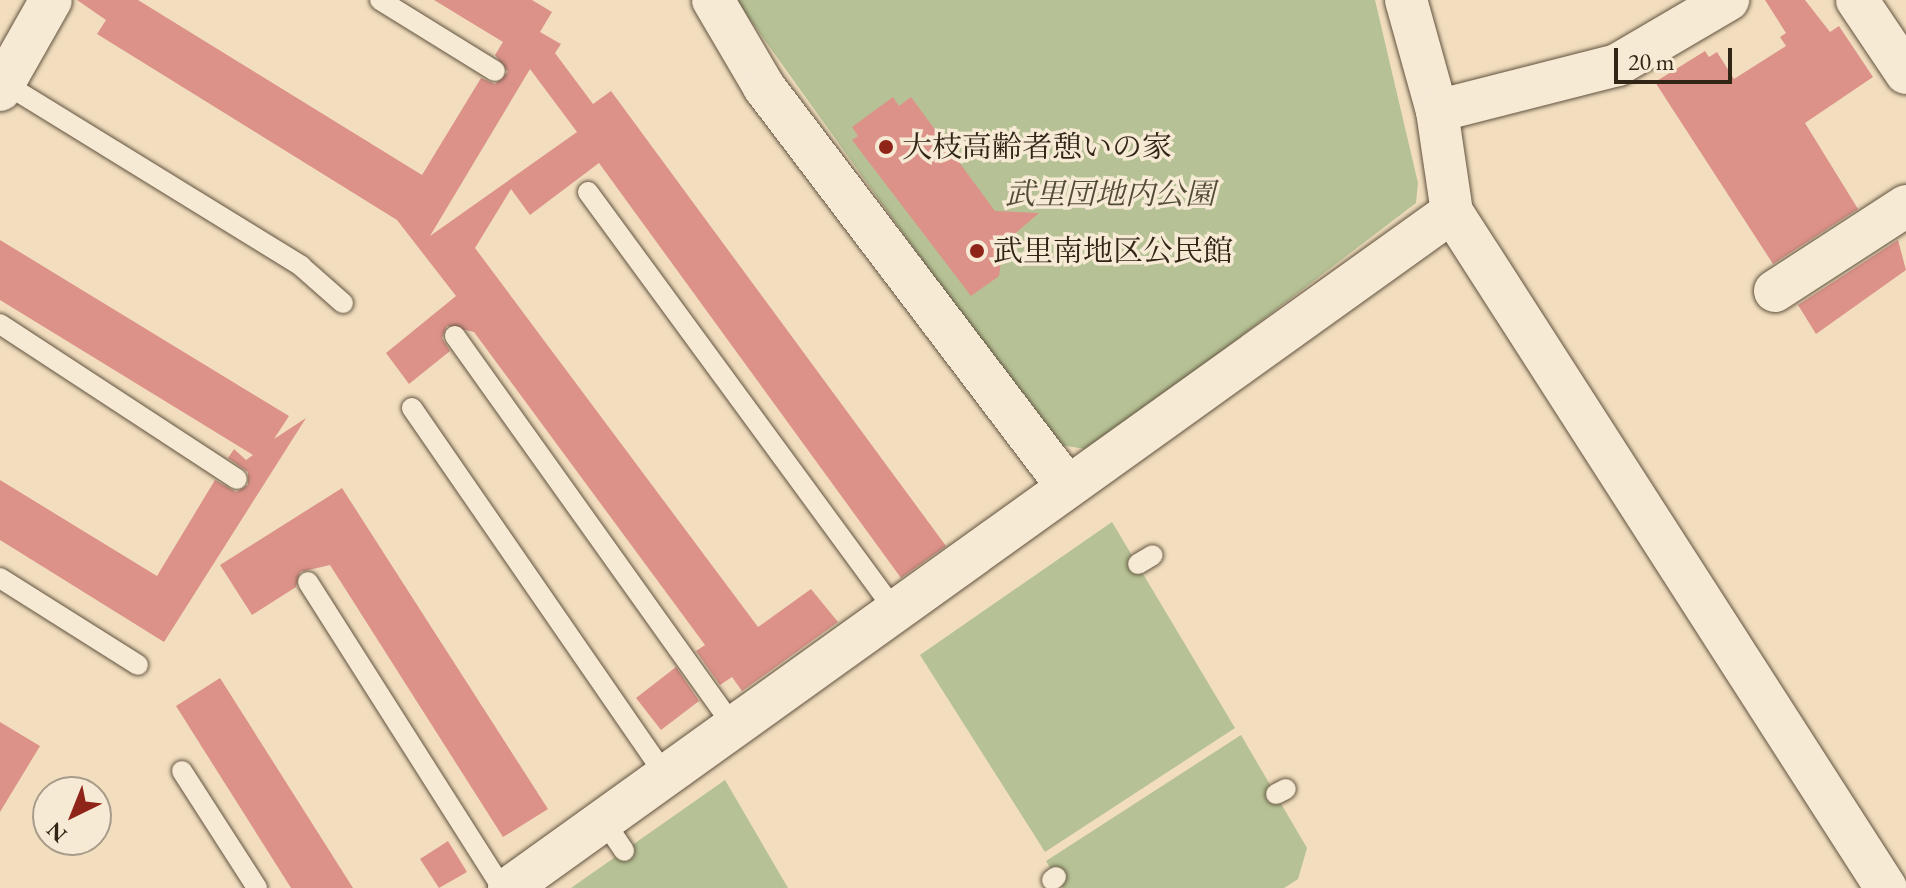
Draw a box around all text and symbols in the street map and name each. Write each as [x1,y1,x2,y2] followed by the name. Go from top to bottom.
[1618,32,1736,82] scale bar
[1628,46,1675,77] text: 20 m
[902,129,1172,165] place label: 大枝高齢者憩いの家
[877,138,895,156] marker: 大枝高齢者憩いの家
[1005,176,1215,212] park label: 武里団地内公園
[993,233,1233,269] place label: 武里南地区公民館
[968,242,986,260] marker: 武里南地区公民館
[32,776,112,856] north arrow
[40,816,73,849] text: N

